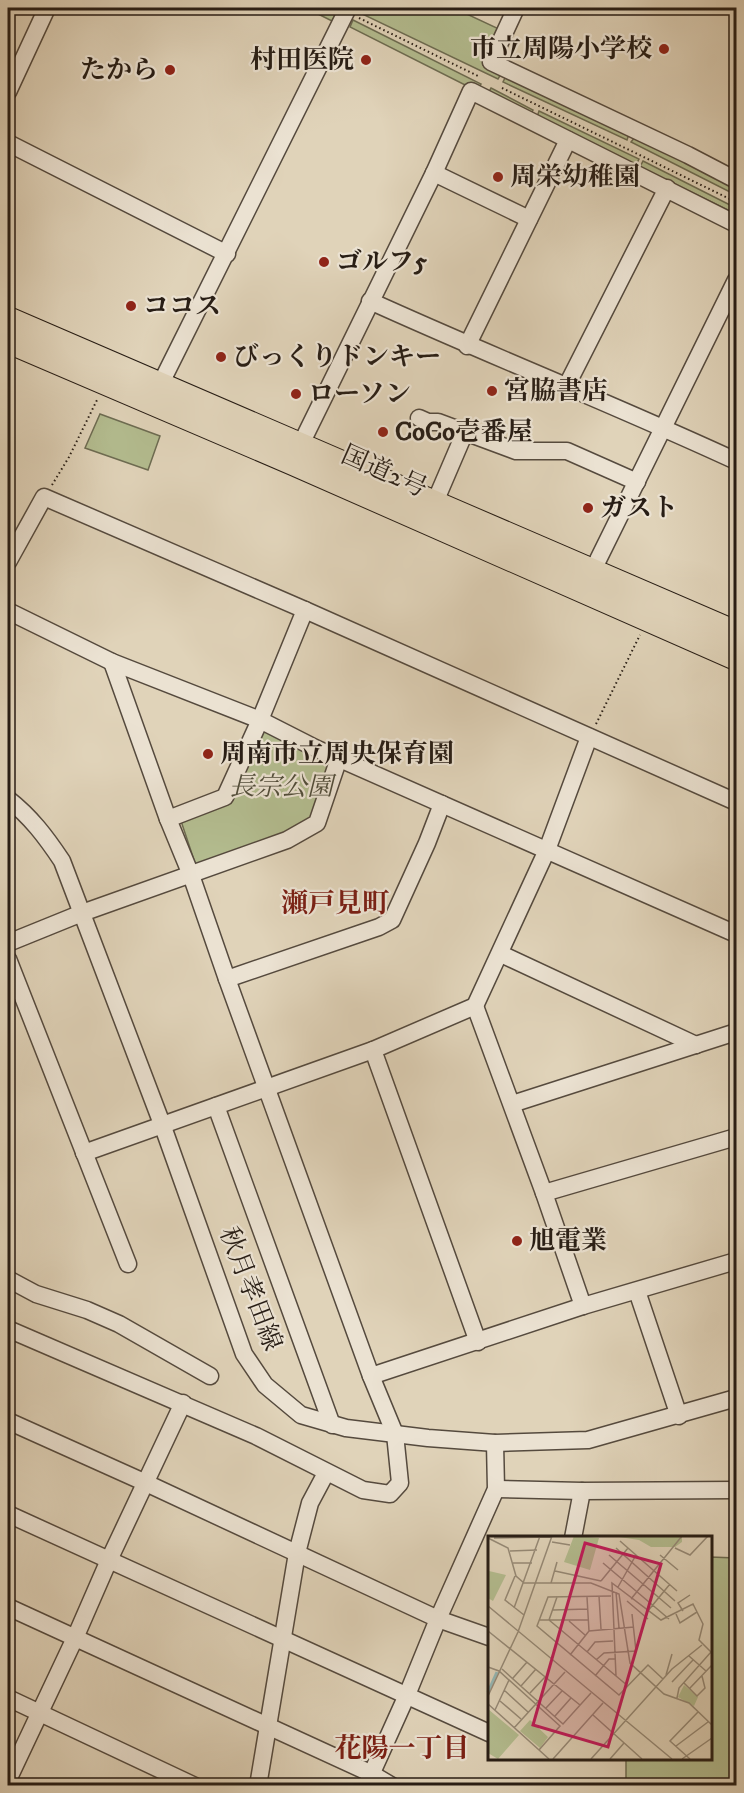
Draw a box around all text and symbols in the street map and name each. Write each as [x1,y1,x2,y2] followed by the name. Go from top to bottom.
[470,33,652,66] place label: 市立周陽小学校
[657,42,671,56] marker: 市立周陽小学校
[250,44,354,77] place label: 村田医院
[359,53,373,67] marker: 村田医院
[80,54,158,87] place label: たから
[163,63,177,77] marker: たから
[510,161,640,194] place label: 周栄幼稚園
[491,170,505,184] marker: 周栄幼稚園
[336,246,427,279] place label: ゴルフ5
[317,255,331,269] marker: ゴルフ5
[143,290,221,323] place label: ココス
[124,299,138,313] marker: ココス
[233,341,441,374] place label: びっくりドンキー
[214,350,228,364] marker: びっくりドンキー
[504,375,608,408] place label: 宮脇書店
[308,378,411,411] place label: ローソン
[485,384,499,398] marker: 宮脇書店
[289,387,303,401] marker: ローソン
[395,416,533,449] place label: CoCo壱番屋
[376,425,390,439] marker: CoCo壱番屋
[336,438,432,506] street label: 国道2号
[600,492,678,525] place label: ガスト
[581,501,595,515] marker: ガスト
[220,738,454,771] place label: 周南市立周央保育園
[201,747,215,761] marker: 周南市立周央保育園
[229,771,337,804] park label: 長宗公園
[281,887,389,921] district label: 瀬戸見町
[211,1222,289,1356] street label: 秋月孝田線
[529,1225,607,1258] place label: 旭電業
[510,1234,524,1248] marker: 旭電業
[488,1536,711,1760] inset map
[335,1732,470,1766] district label: 花陽一丁目

